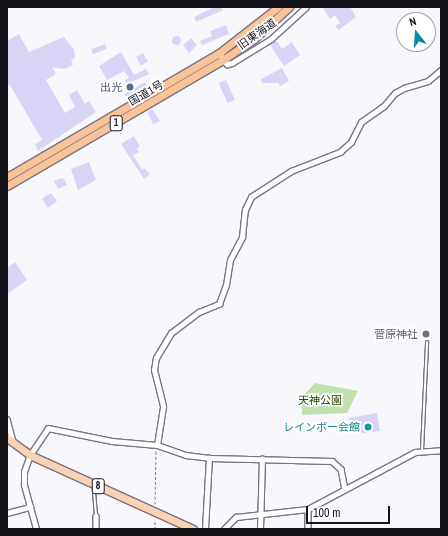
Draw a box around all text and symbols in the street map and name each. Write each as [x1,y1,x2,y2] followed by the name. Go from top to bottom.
[396,12,436,52] north arrow
[408,14,418,29] text: N
[235,16,279,52] street label: 旧東海道
[126,78,166,108] street label: 国道1号
[100,80,122,94] place label: 出光
[125,82,135,92] marker: 出光
[109,115,123,131] road number: 1
[374,327,418,341] place label: 菅原神社
[421,329,431,339] marker: 菅原神社
[298,393,342,407] park label: 天神公園
[283,420,360,434] place label: レインボー会館
[363,422,373,432] marker: レインボー会館
[91,478,105,494] road number: 8
[308,498,392,524] scale bar
[313,505,340,521] text: 100 m

